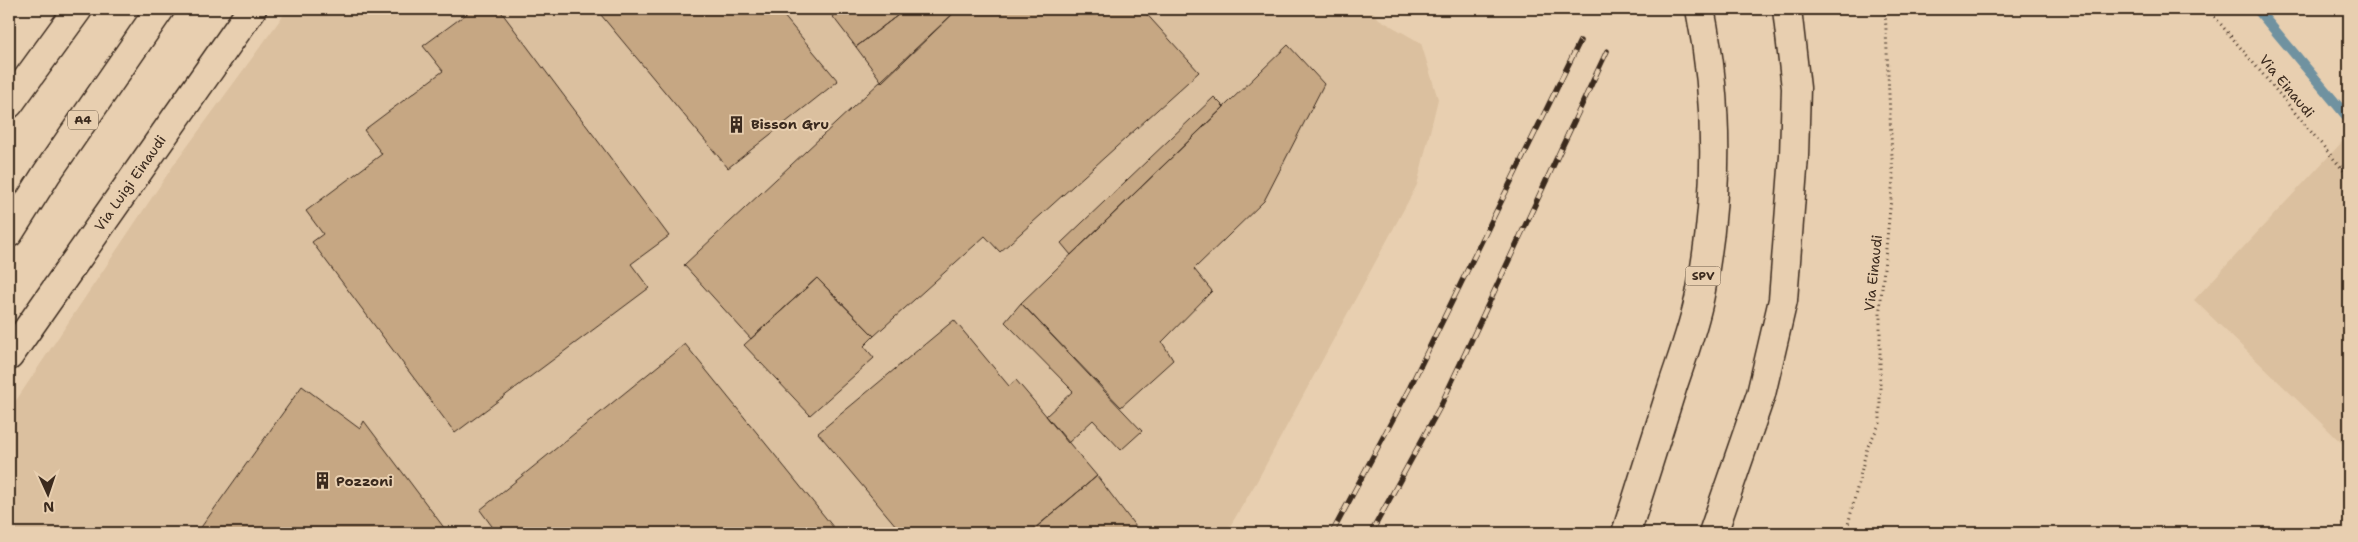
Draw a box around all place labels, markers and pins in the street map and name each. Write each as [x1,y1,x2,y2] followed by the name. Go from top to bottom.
[727,114,747,134] building icon: Bisson Gru
[751,115,829,133] place label: Bisson Gru
[312,471,332,491] building icon: Pozzoni
[336,472,393,490] place label: Pozzoni

